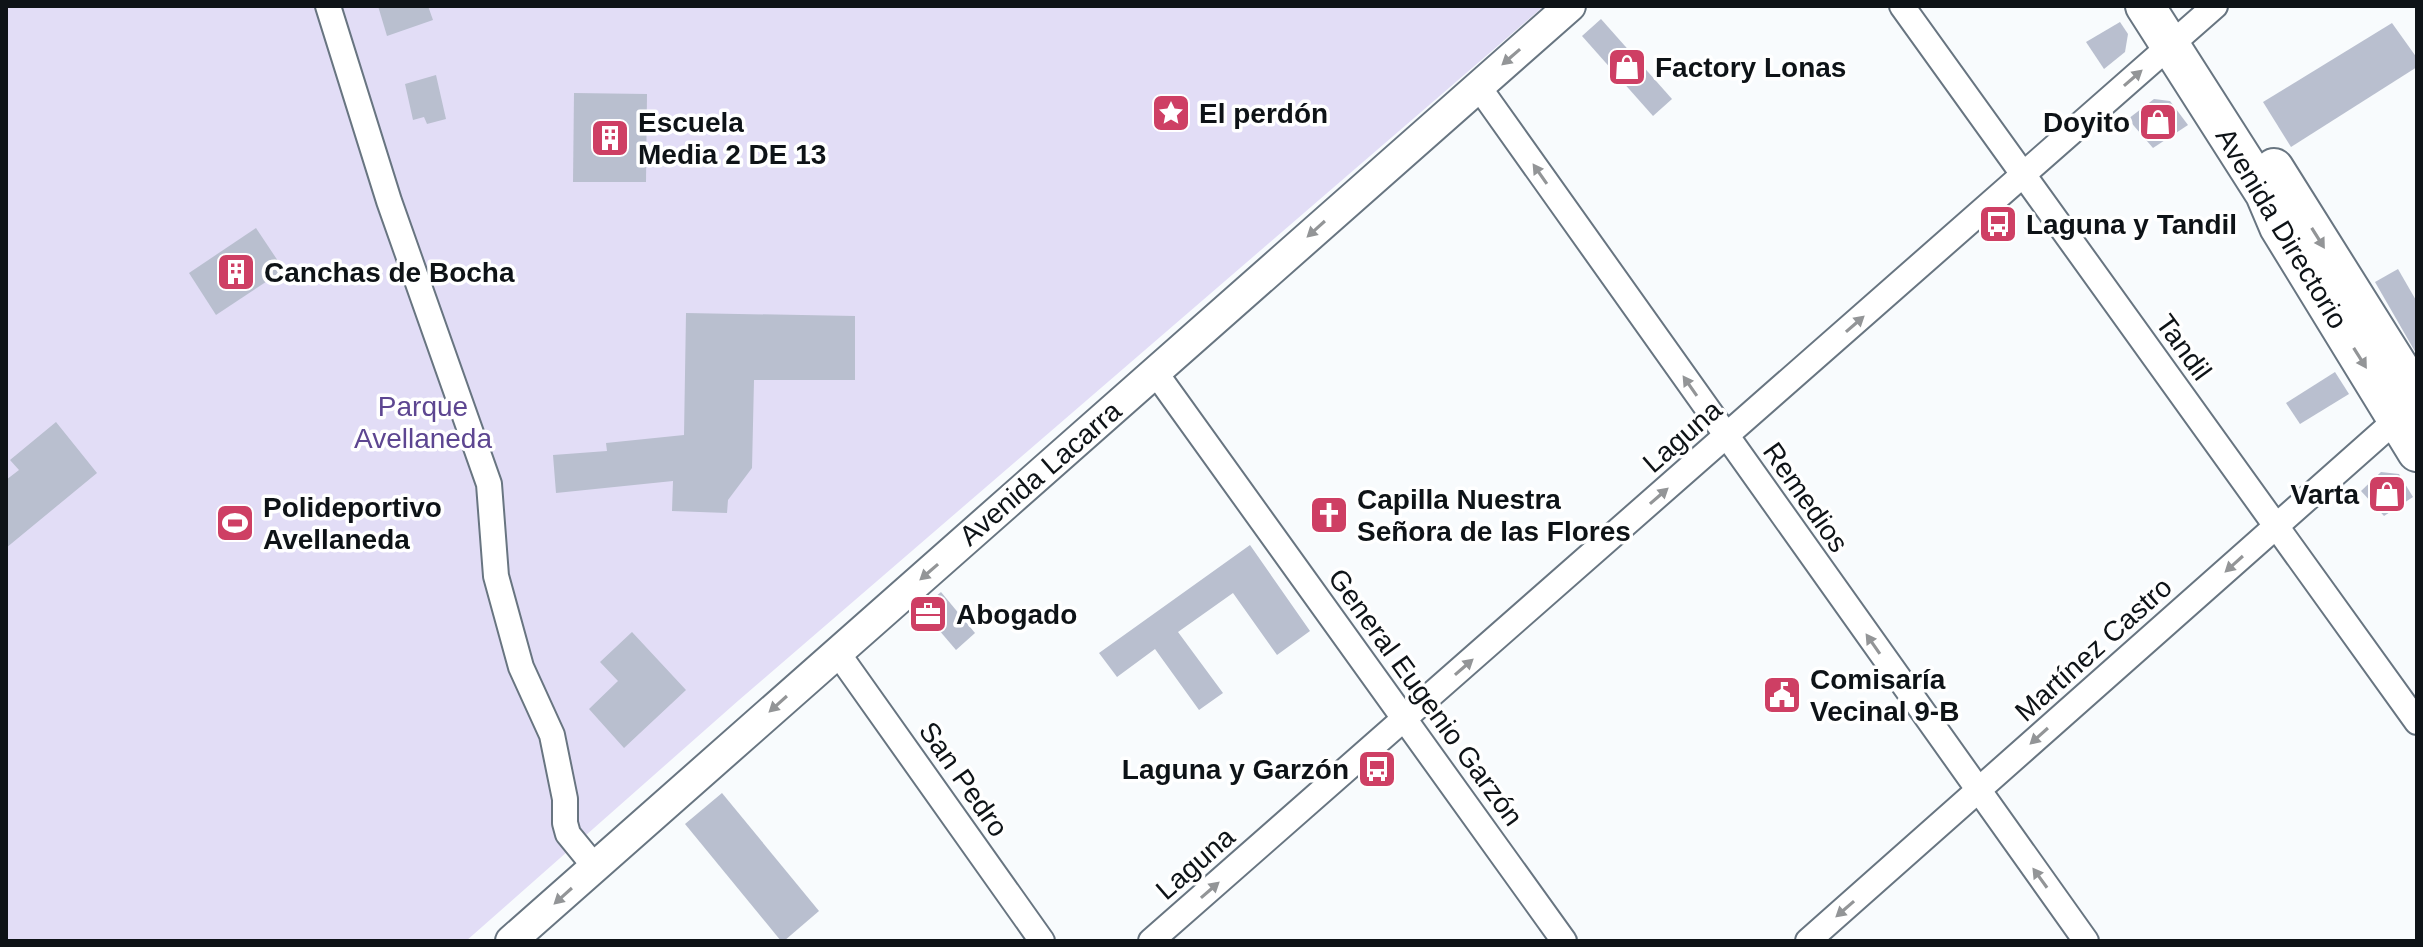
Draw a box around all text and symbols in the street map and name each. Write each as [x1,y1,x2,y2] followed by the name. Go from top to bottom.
[1606,46,1648,88] shop icon: Factory Lonas
[1502,48,1522,65] one-way arrow
[1655,52,1846,83] place label: Factory Lonas
[2123,70,2143,87] one-way arrow
[1150,92,1192,134] place icon: El perdón
[1199,98,1328,129] place label: El perdón
[2137,101,2179,143] shop icon: Doyito
[638,107,826,170] place label: Escuela Media 2 DE 13
[2043,107,2130,138] place label: Doyito
[589,117,631,159] building icon: Escuela Media 2 DE 13
[2210,122,2354,334] street label: Avenida Directorio
[1533,163,1548,184] one-way arrow
[1977,203,2019,245] bus stop icon: Laguna y Tandil
[2026,209,2237,240] place label: Laguna y Tandil
[1307,220,1327,237] one-way arrow
[2311,227,2325,249] one-way arrow
[215,251,257,293] building icon: Canchas de Bocha
[264,257,515,288] place label: Canchas de Bocha
[2150,309,2218,386] street label: Tandil
[1845,316,1864,334] one-way arrow
[2352,347,2367,370] one-way arrow
[1683,375,1699,396] one-way arrow
[354,391,492,454] park label: Parque Avellaneda
[1637,394,1728,479] street label: Laguna
[953,395,1128,552] street label: Avenida Lacarra
[1757,437,1854,558] street label: Remedios
[2366,473,2408,515] shop icon: Varta
[2291,479,2359,510] place label: Varta
[1357,484,1631,547] place label: Capilla Nuestra Señora de las Flores
[1649,488,1669,505] one-way arrow
[263,492,442,555] place label: Polideportivo Avellaneda
[1308,494,1350,536] church icon: Capilla Nuestra Señora de las Flores
[214,502,256,544] sports icon: Polideportivo Avellaneda
[2224,555,2244,573] one-way arrow
[919,562,938,580] one-way arrow
[1322,563,1529,832] street label: General Eugenio Garzón
[2009,571,2178,728] street label: Martínez Castro
[907,593,949,635] office icon: Abogado
[956,599,1077,630] place label: Abogado
[1866,633,1881,654] one-way arrow
[1453,659,1473,676] one-way arrow
[1810,664,1959,727] place label: Comisaría Vecinal 9-B
[1761,674,1803,716] public building icon: Comisaría Vecinal 9-B
[769,695,789,712] one-way arrow
[913,716,1014,842] street label: San Pedro
[2030,727,2049,745] one-way arrow
[1356,748,1398,790] bus stop icon: Laguna y Garzón
[1122,754,1349,785] place label: Laguna y Garzón
[1150,821,1241,906] street label: Laguna
[2033,868,2049,888] one-way arrow
[1200,881,1219,899] one-way arrow
[553,887,573,904] one-way arrow
[1835,899,1854,917] one-way arrow

